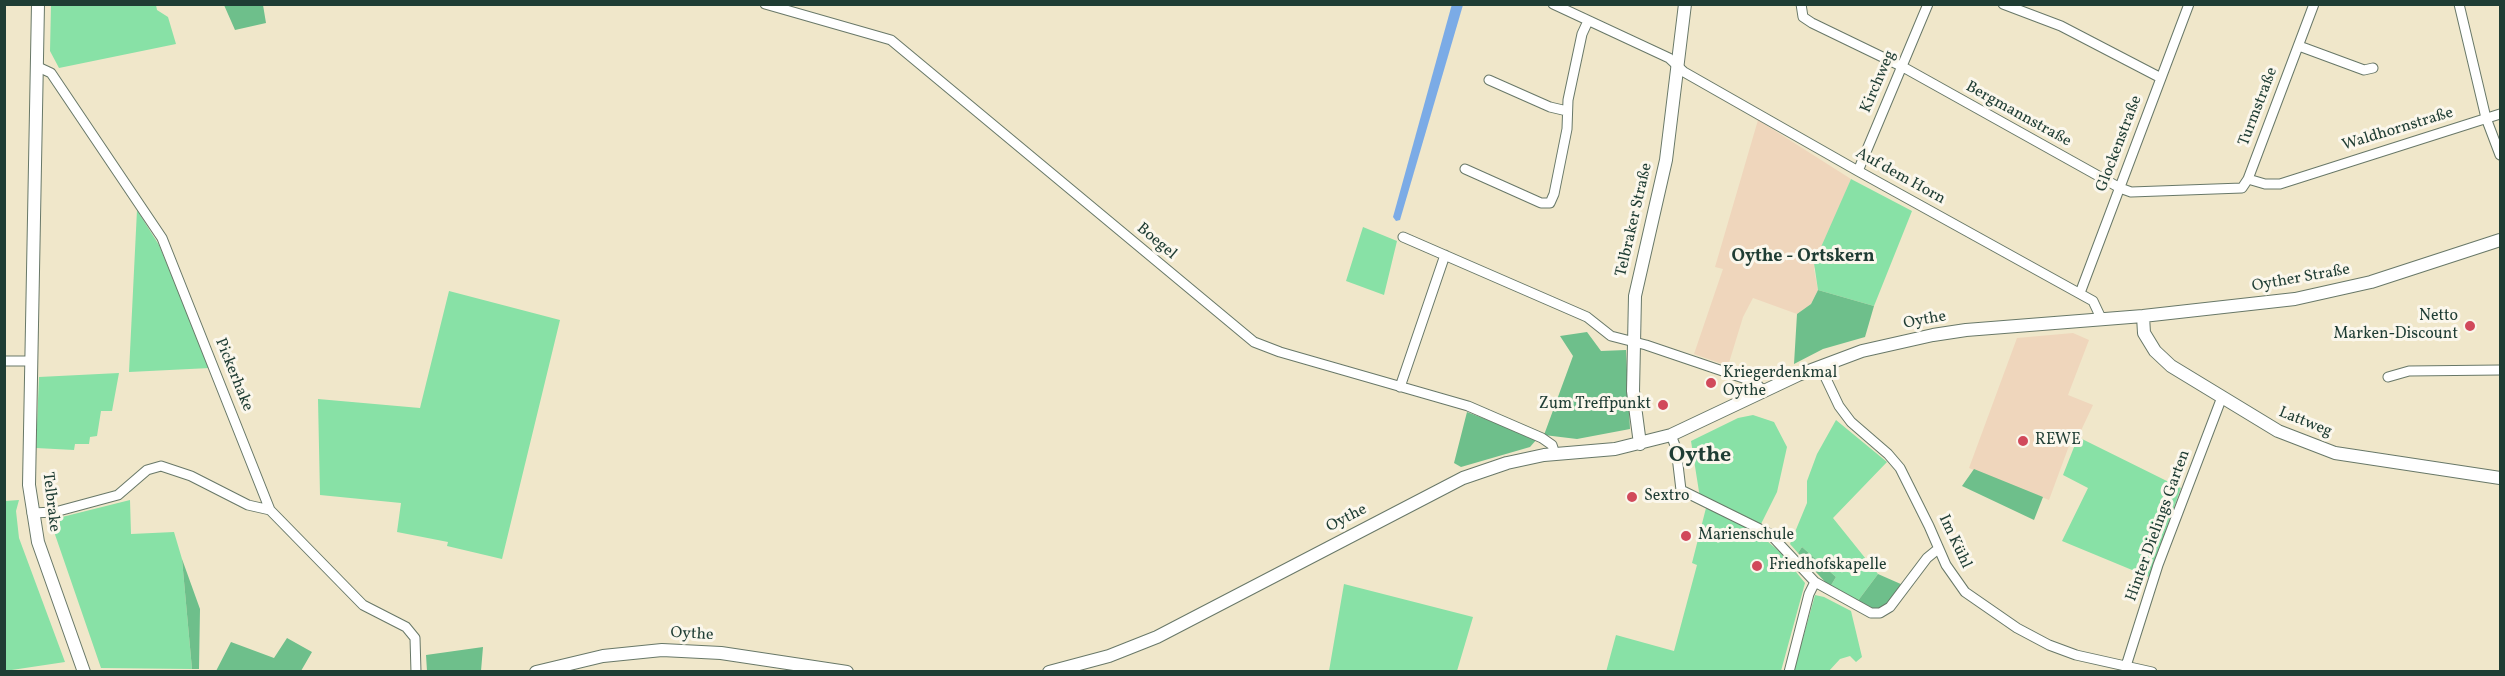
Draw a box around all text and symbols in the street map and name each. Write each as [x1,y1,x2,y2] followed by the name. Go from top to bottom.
[1857,48,1901,116] street label: Kirchweg
[2235,65,2283,149] street label: Turmstraße
[1962,78,2074,152] street label: Bergmannstraße
[2093,93,2147,195] street label: Glockenstraße
[2340,104,2456,156] street label: Waldhornstraße
[1852,145,1948,209] street label: Auf dem Horn
[1613,161,1657,279] street label: Telbraker Straße
[1132,220,1180,264] street label: Boegel
[1731,247,1875,269] district label: Oythe - Ortskern
[2250,261,2352,297] street label: Oyther Straße
[2333,307,2458,345] place label: Netto Marken-Discount
[1902,308,1948,334] street label: Oythe
[2463,319,2477,333] marker: Netto Marken-Discount
[210,336,256,414] street label: Pickerhake
[1723,364,1837,402] place label: Kriegerdenkmal Oythe
[1704,376,1718,390] marker: Kriegerdenkmal Oythe
[1539,395,1651,415] place label: Zum Treffpunkt
[1656,398,1670,412] marker: Zum Treffpunkt
[2276,404,2334,442] street label: Lattweg
[2035,431,2081,451] place label: REWE
[2016,434,2030,448] marker: REWE
[1669,444,1731,470] district label: Oythe
[2123,448,2195,604] street label: Hinter Dielings Garten
[37,471,63,533] street label: Telbrake
[1644,487,1690,507] place label: Sextro
[1625,490,1639,504] marker: Sextro
[1323,501,1371,537] street label: Oythe
[1933,512,1975,572] street label: Im Kühl
[1698,526,1794,546] place label: Marienschule
[1679,529,1693,543] marker: Marienschule
[1769,556,1887,576] place label: Friedhofskapelle
[1750,559,1764,573] marker: Friedhofskapelle
[670,624,714,646] street label: Oythe

